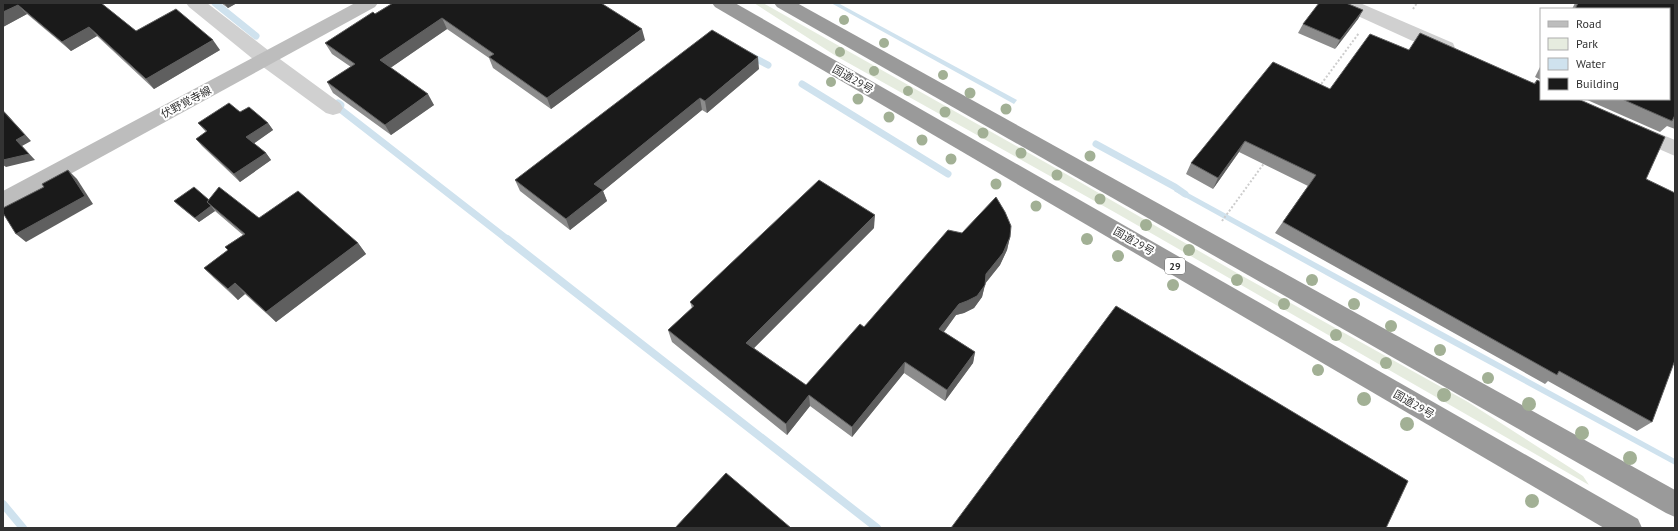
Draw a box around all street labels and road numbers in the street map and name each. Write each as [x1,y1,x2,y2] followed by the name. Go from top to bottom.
[830,62,876,96] street label: 国道29号
[158,83,214,121] street label: 伏野覚寺線
[1111,224,1157,258] street label: 国道29号
[1165,258,1185,274] road number: 29
[1391,387,1437,421] street label: 国道29号

